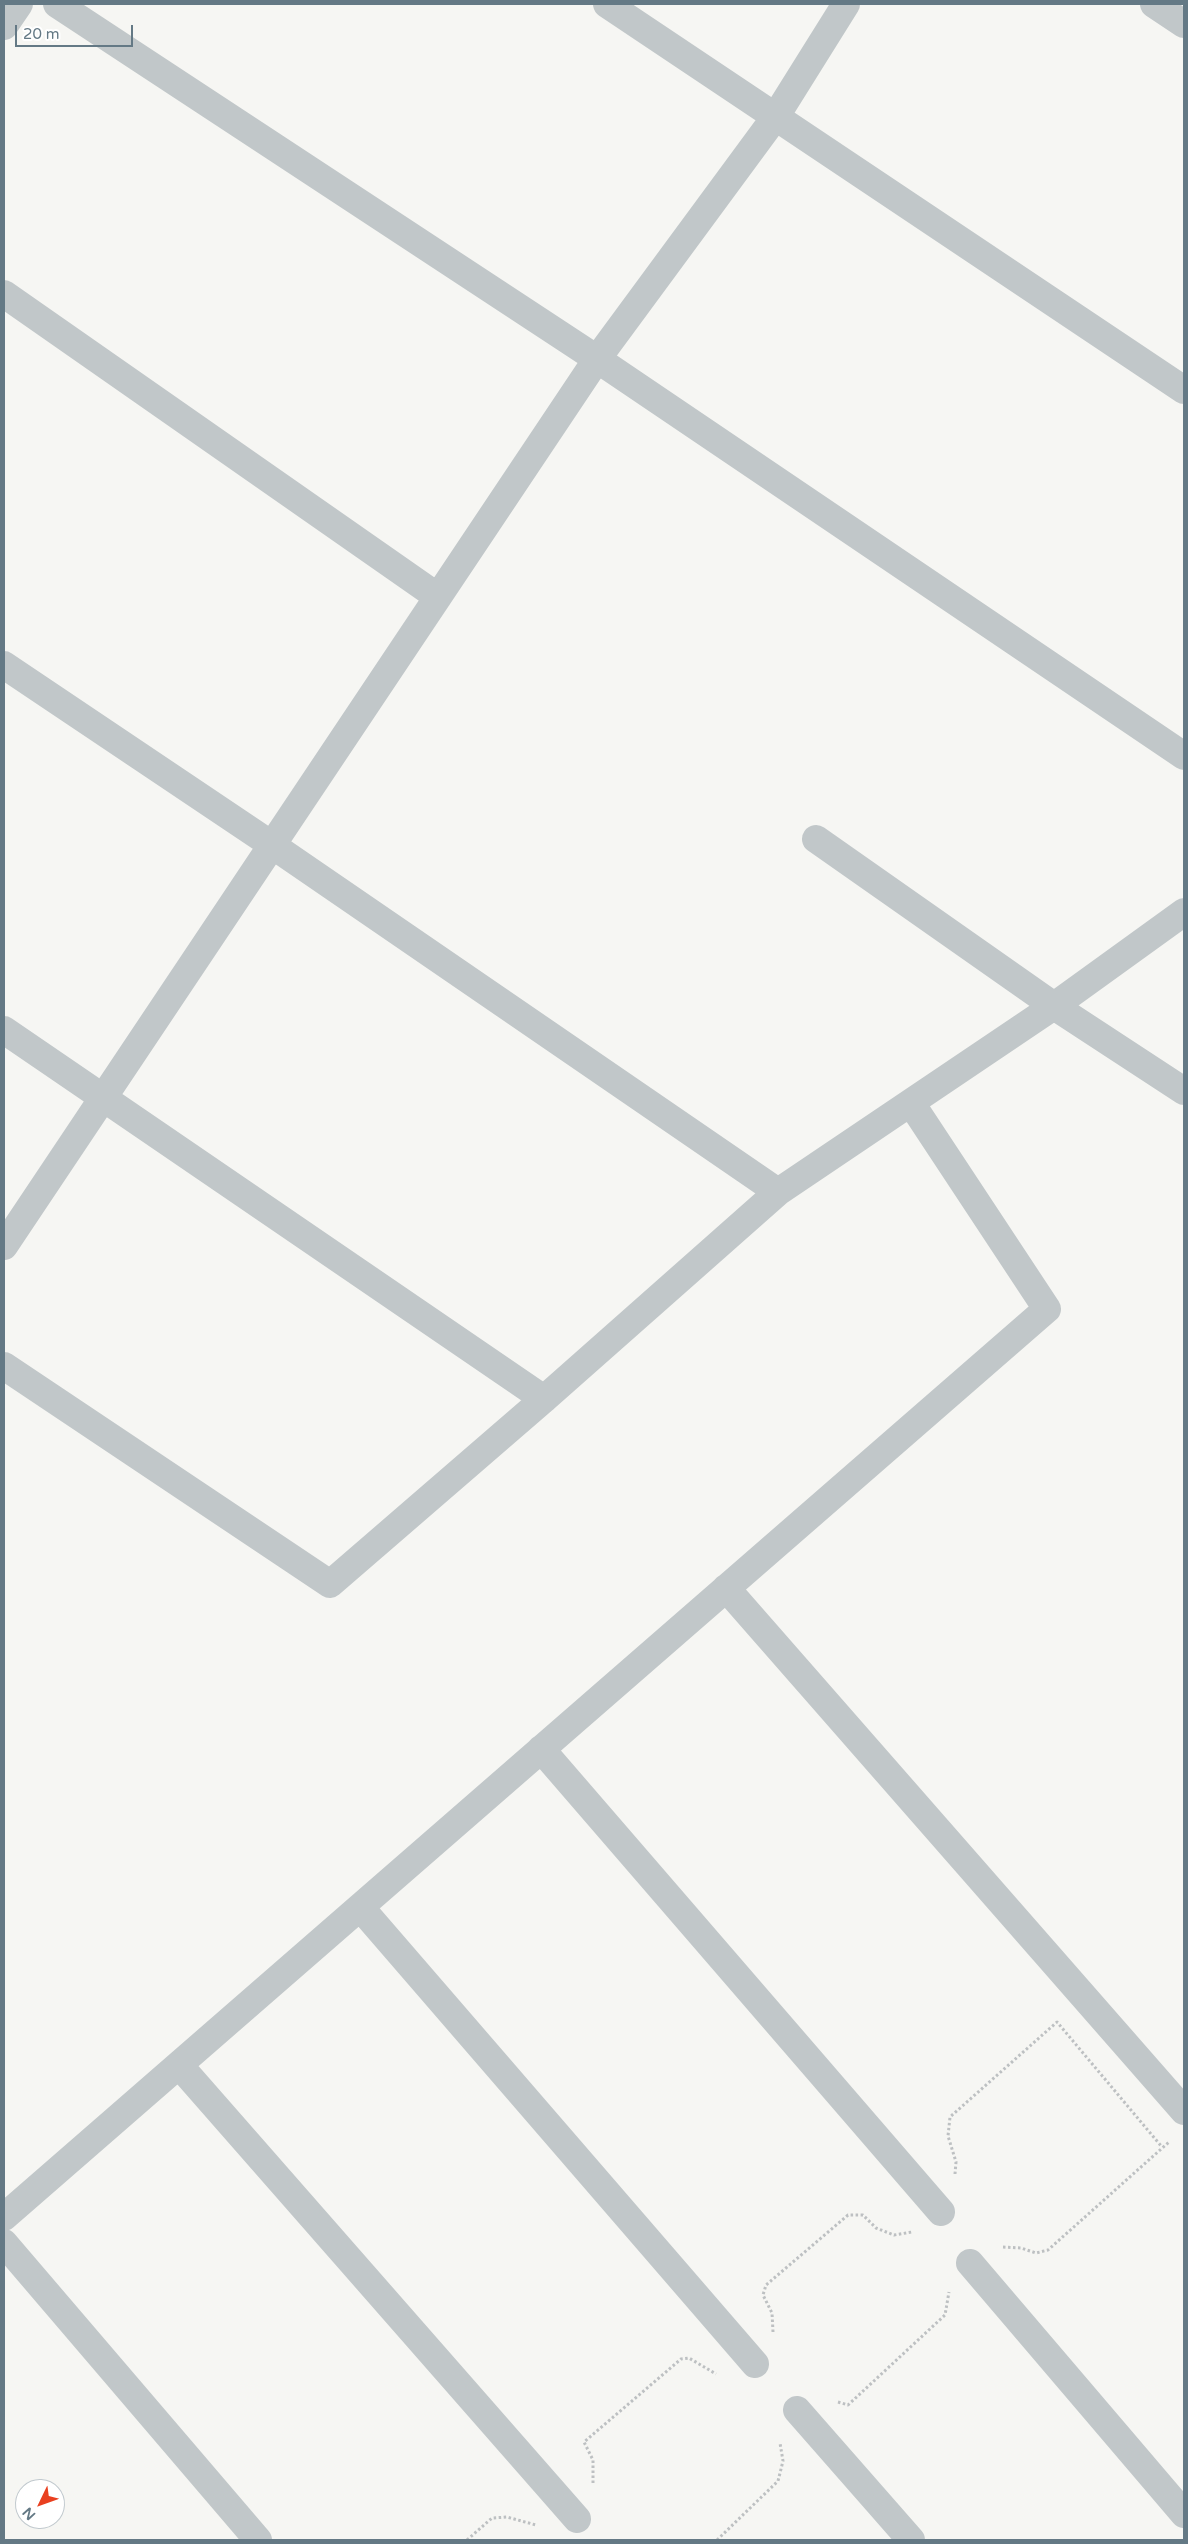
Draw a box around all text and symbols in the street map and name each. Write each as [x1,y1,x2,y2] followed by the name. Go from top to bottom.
[18,15,135,47] scale bar
[23,25,60,43] text: 20 m
[15,2479,65,2529] north arrow
[19,2504,39,2524] text: N

